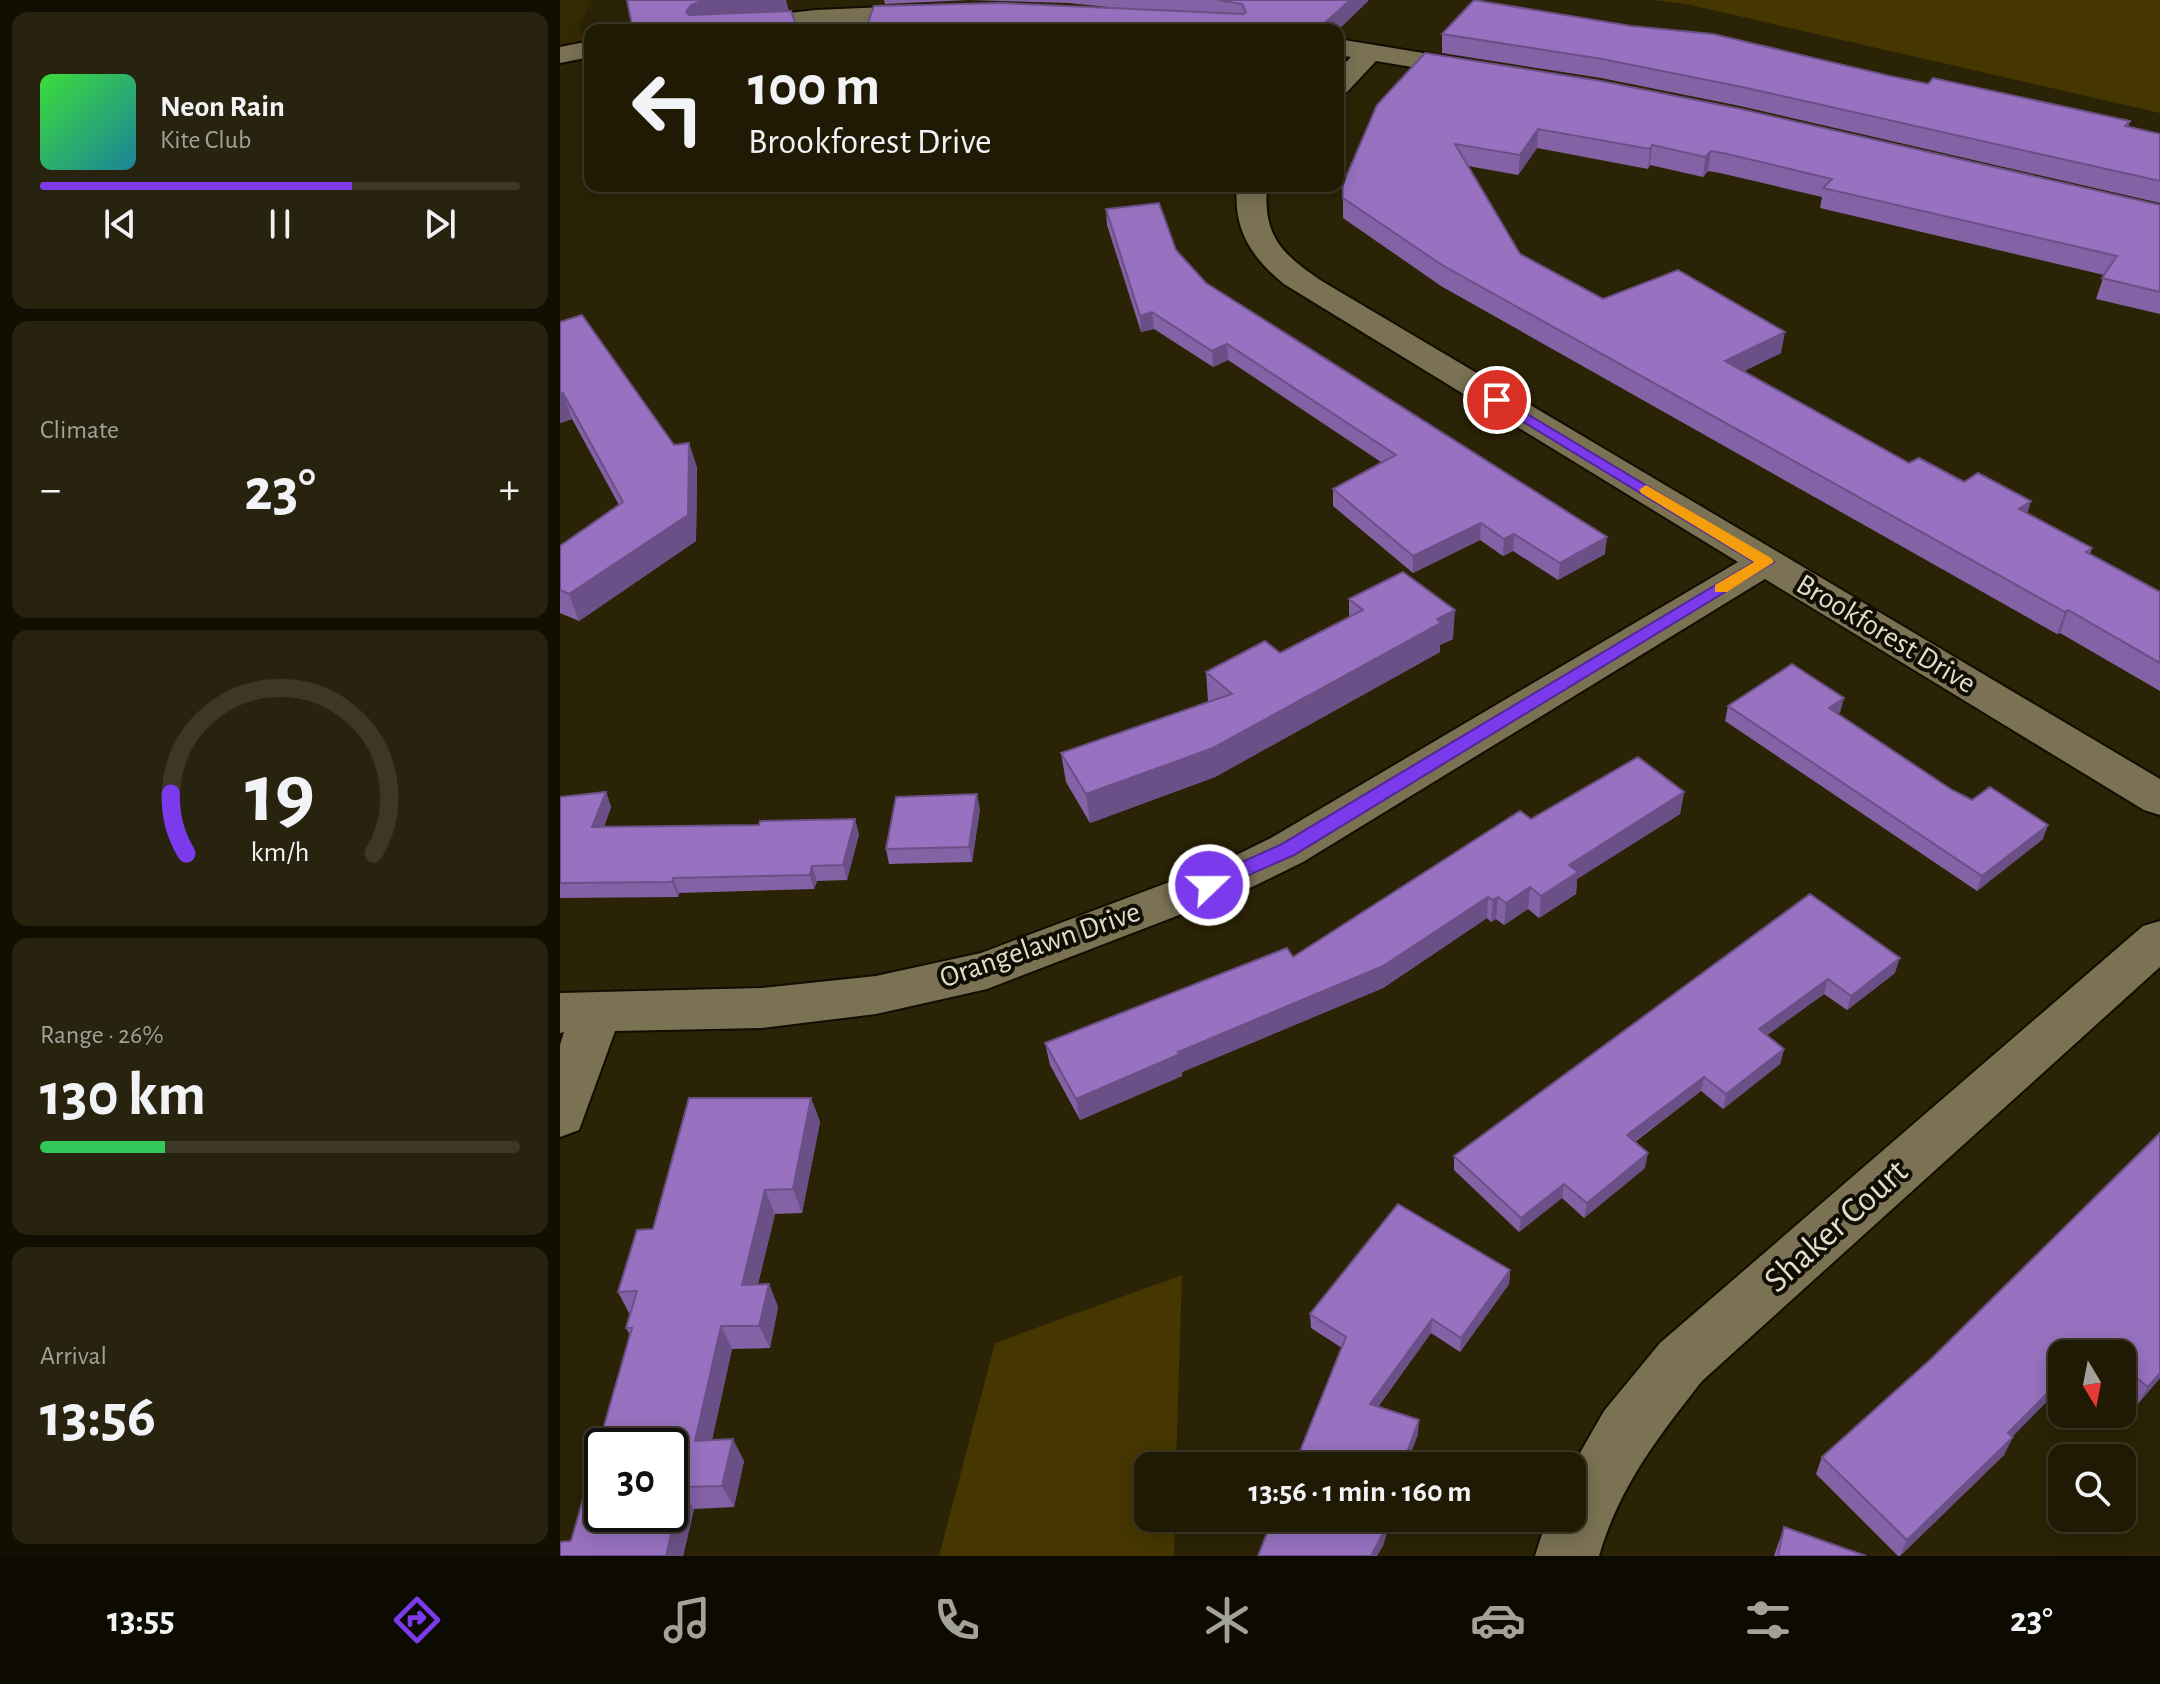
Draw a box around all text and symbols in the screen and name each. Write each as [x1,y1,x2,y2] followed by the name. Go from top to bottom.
[616,56,720,160] icon: left
[748,59,880,115] text: 100 m
[160,92,285,122] text: Neon Rain
[748,124,992,160] text: Brookforest Drive
[160,127,251,153] text: Kite Club
[98,202,142,246] icon: previous
[258,202,302,246] icon: pause
[418,202,462,246] icon: next
[1463,366,1531,434] pin
[1475,378,1519,422] icon: arrive
[40,417,119,443] text: Climate
[244,461,316,521] text: 23°
[40,468,61,512] text: −
[499,468,520,512] text: +
[1791,569,1981,699] street label: Brookforest Drive
[245,753,315,837] text: 19
[251,838,309,867] text: km/h
[1167,843,1251,927] position arrow
[936,897,1144,993] street label: Orangelawn Drive
[40,1022,164,1048] text: Range · 26%
[40,1066,206,1126] text: 130 km
[1758,1152,1915,1299] street label: Shaker Court
[2048,1340,2136,1428] north arrow
[2048,1340,2136,1532] map controls
[40,1343,107,1369] text: Arrival
[40,1387,156,1447] text: 13:56
[584,1428,688,1532] speed limit sign: 30
[2048,1444,2136,1532] button: search
[1249,1477,1471,1507] text: 13:56 · 1 min · 160 m
[389,1592,445,1648] icon: directions
[659,1592,715,1648] icon: music
[929,1592,985,1648] icon: phone
[1199,1592,1255,1648] icon: climate
[1470,1592,1526,1648] icon: car
[1740,1592,1796,1648] icon: filters
[107,1602,175,1638] text: 13:55
[2010,1602,2053,1638] text: 23°

